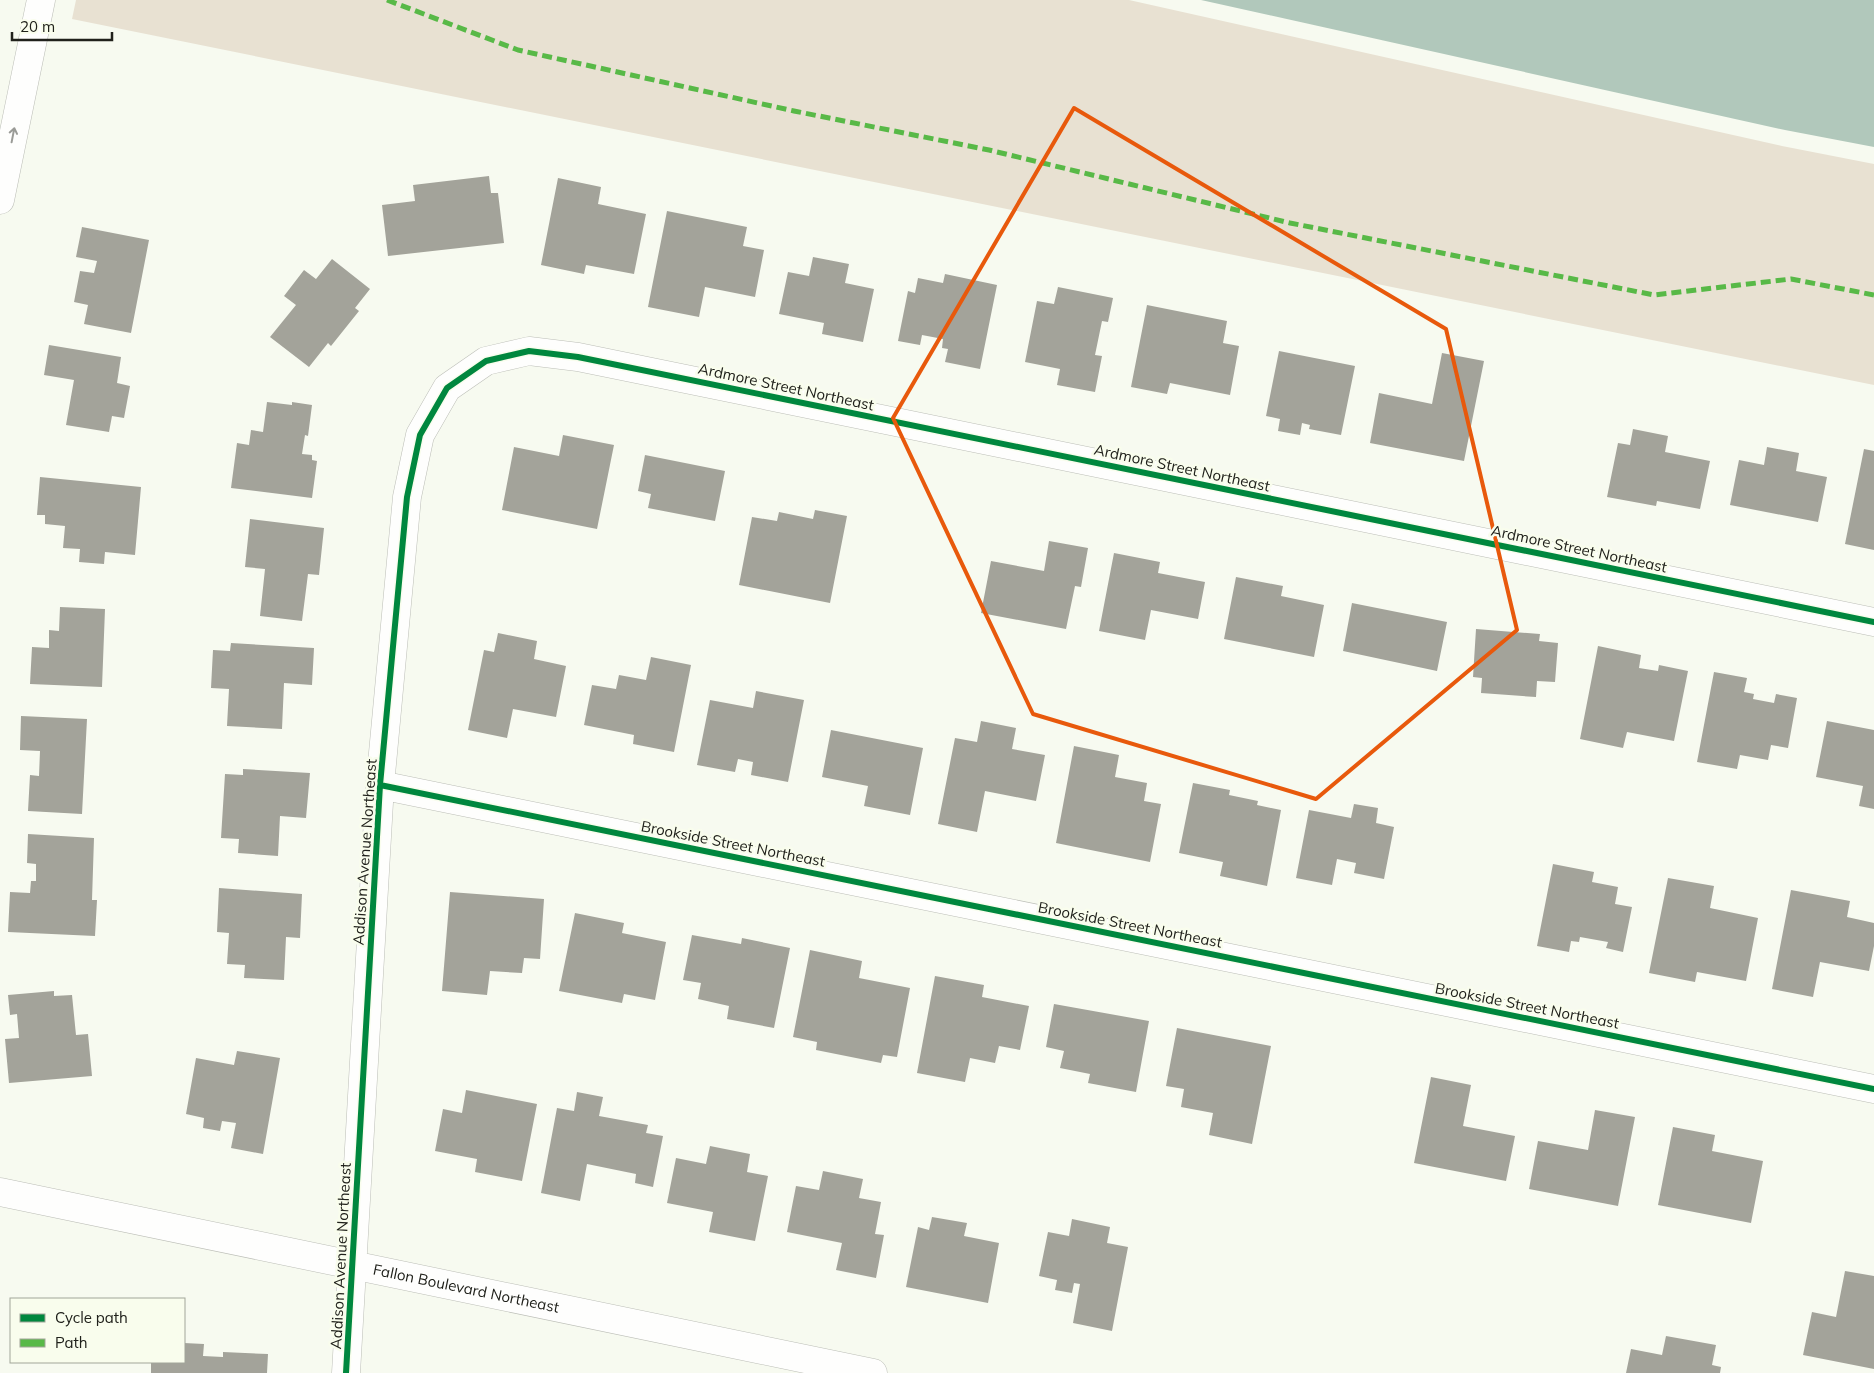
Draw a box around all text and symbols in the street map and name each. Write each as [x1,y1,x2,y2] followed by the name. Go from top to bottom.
[12,10,112,42] scale bar
[20,17,55,36] text: 20 m
[9,128,18,144] one-way arrow
[696,359,876,414] street label: Ardmore Street Northeast
[1092,440,1272,495] street label: Ardmore Street Northeast
[1489,521,1669,576] street label: Ardmore Street Northeast
[349,758,380,946] street label: Addison Avenue Northeast
[639,816,827,871] street label: Brookside Street Northeast
[1036,897,1224,952] street label: Brookside Street Northeast
[1433,978,1621,1033] street label: Brookside Street Northeast
[326,1162,355,1350] street label: Addison Avenue Northeast
[372,1260,561,1317] street label: Fallon Boulevard Northeast
[10,1298,185,1363] legend
[55,1308,128,1327] text: Cycle path
[55,1333,87,1352] text: Path

